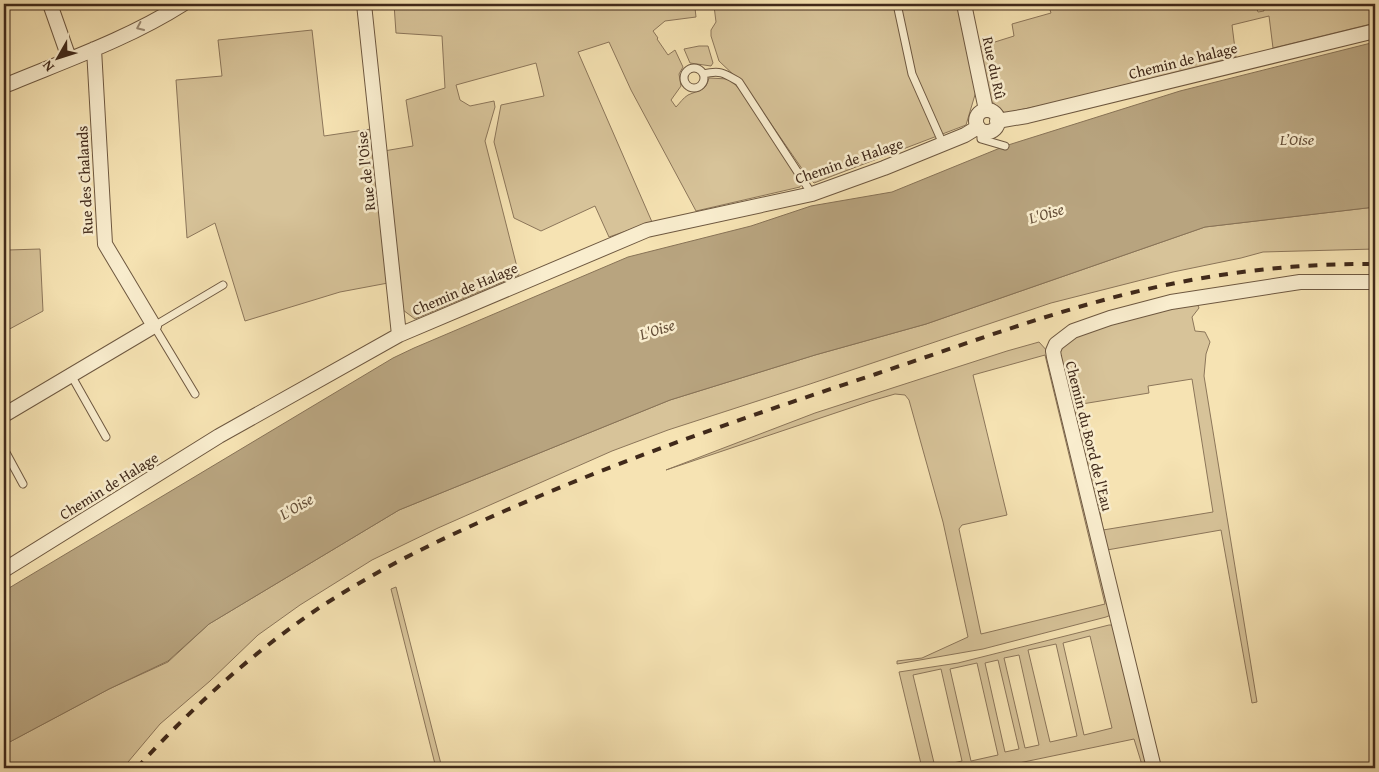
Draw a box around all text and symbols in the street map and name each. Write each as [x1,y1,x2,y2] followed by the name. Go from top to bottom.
[137,21,146,31] one-way arrow
[32,32,82,82] north arrow
[978,35,1012,102] street label: Rue du Rû
[1126,37,1239,84] street label: Chemin de halage
[37,56,59,76] text: N
[71,125,98,235] street label: Rue des Chalands
[1279,127,1315,151] water label: L’Oise
[351,130,380,212] street label: Rue de l'Oise
[792,132,906,189] street label: Chemin de Halage
[1024,196,1067,230] water label: L'Oise
[409,257,521,320] street label: Chemin de Halage
[635,312,678,346] water label: L'Oise
[1061,359,1119,514] street label: Chemin du Bord de l'Eau
[55,447,162,524] street label: Chemin de Halage
[274,486,318,526] water label: L'Oise

